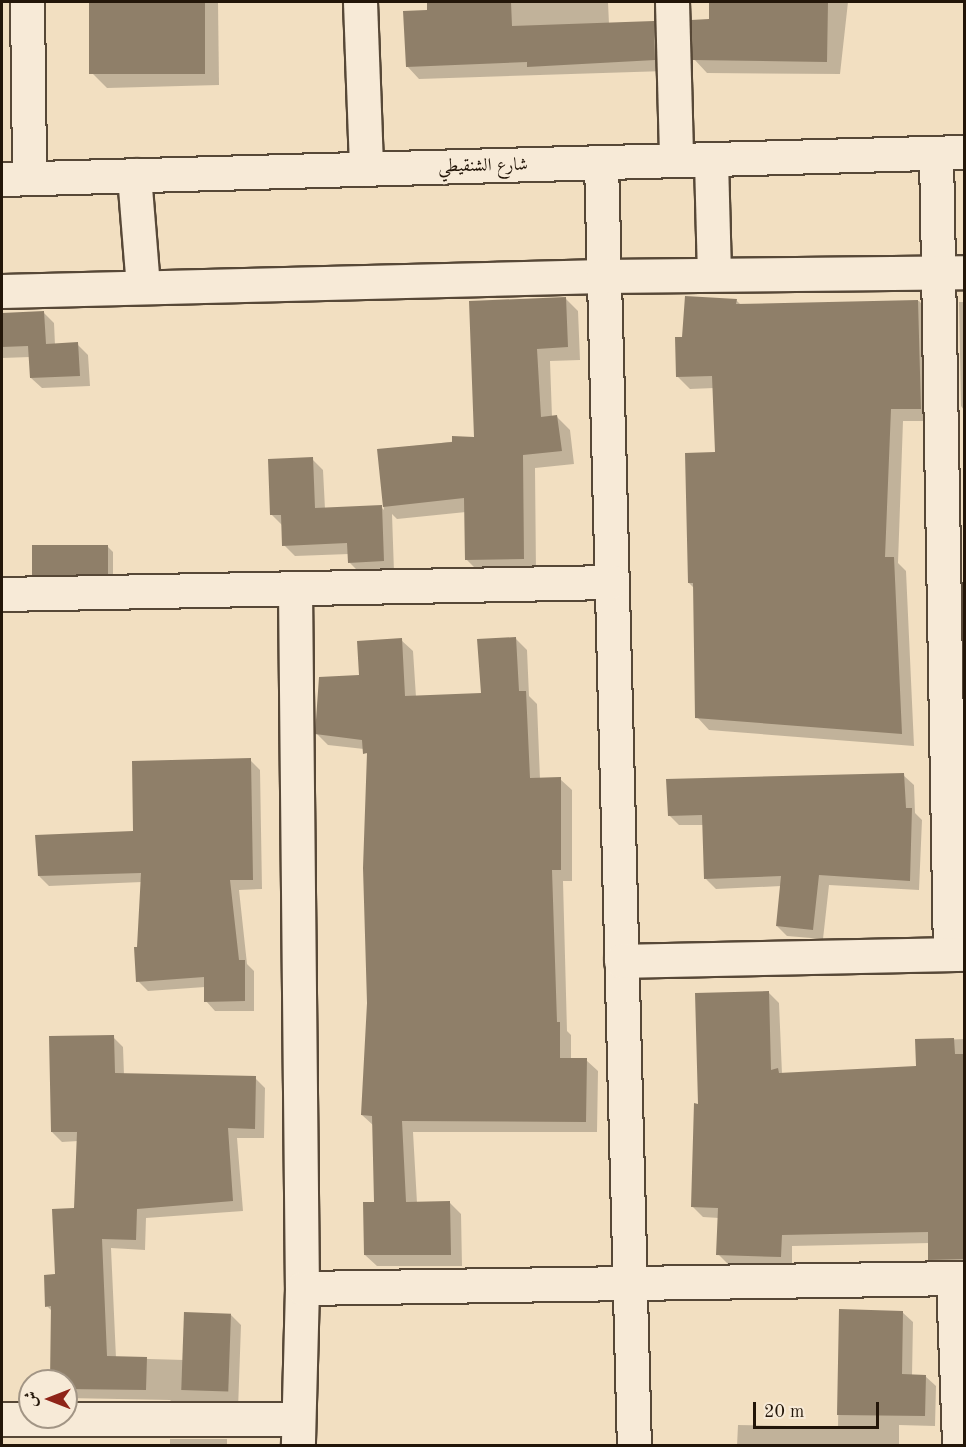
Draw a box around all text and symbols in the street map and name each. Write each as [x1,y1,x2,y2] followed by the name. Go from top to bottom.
[438,154,528,178] street label: شارع الشنقيطي
[18,1369,78,1429] north arrow
[756,1390,882,1428] scale bar
[24,1391,40,1407] text: ش
[764,1403,804,1421] text: 20 m

